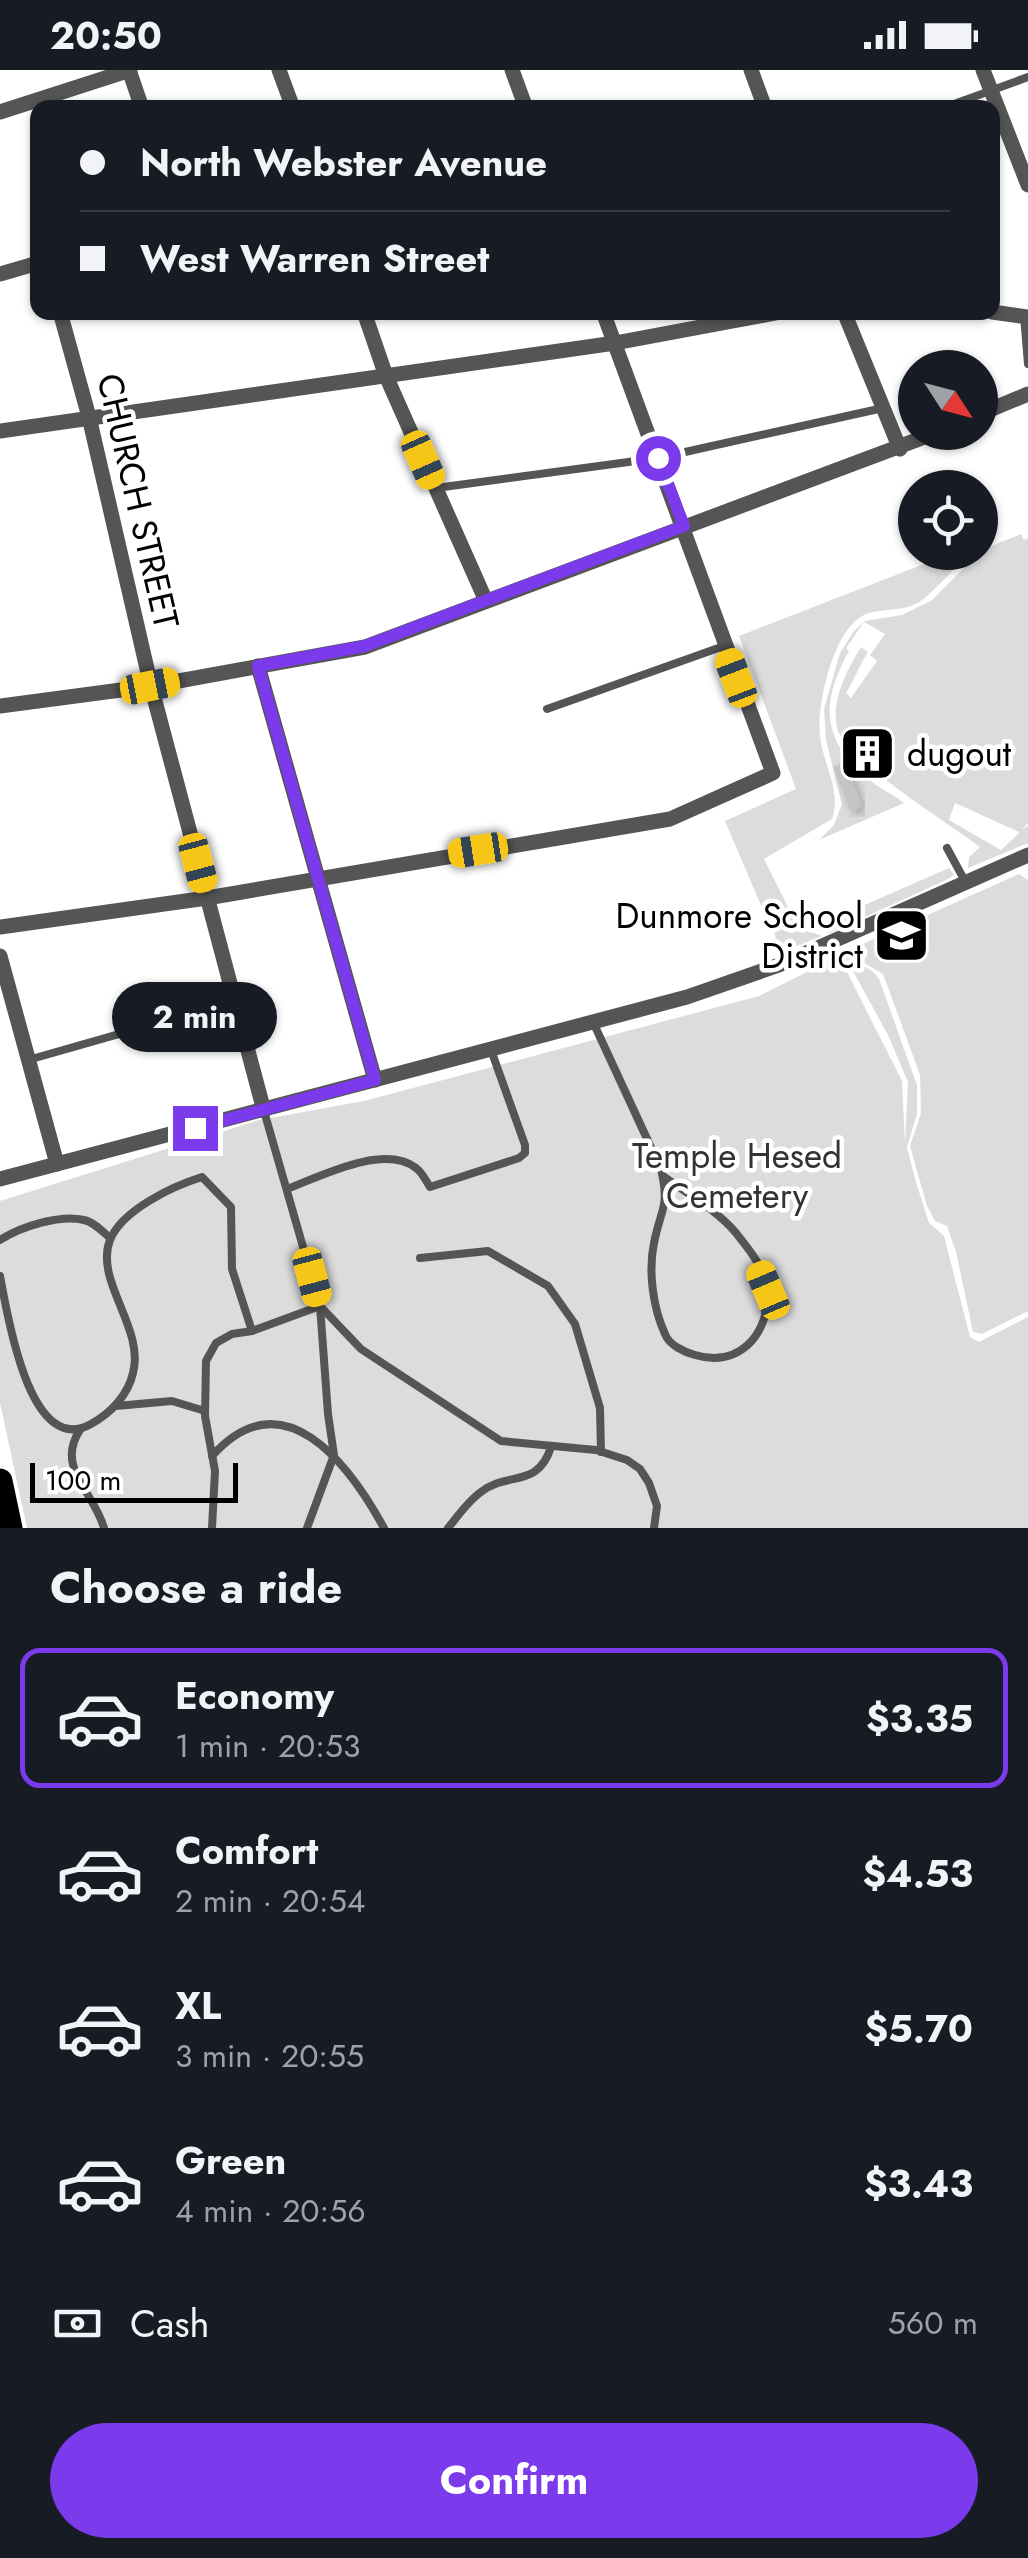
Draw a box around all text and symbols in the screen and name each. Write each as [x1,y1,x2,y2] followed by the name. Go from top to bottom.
[50,8,162,63] text: 20:50
[140,135,547,190] text: North Webster Avenue
[140,231,489,286] text: West Warren Street
[898,350,998,450] north arrow
[898,350,998,570] map controls
[84,369,192,633] street label: CHURCH STREET
[397,426,449,494] car
[636,436,681,481] route start
[898,470,998,570] button: locate
[711,645,761,711] car
[118,666,182,706] car
[838,724,898,784] building icon: dugout
[907,729,1012,779] place label: dugout
[176,830,220,896] car
[446,830,510,870] car
[615,891,864,981] place label: Dunmore School District
[872,906,932,966] school or university icon: Dunmore School District
[112,983,278,1053] callout: 2 min
[152,994,237,1040] text: 2 min
[173,1106,218,1151] route end
[632,1131,842,1221] park label: Temple Hesed Cemetery
[290,1244,334,1310] car
[742,1257,794,1323] car
[30,1458,238,1502] scale bar
[45,1460,121,1501] text: 100 m
[50,1555,342,1620] text: Choose a ride
[175,1668,334,1723] text: Economy
[55,1673,145,1763] icon: car
[866,1691,973,1746] text: $3.35
[175,1723,360,1769] text: 1 min · 20:53
[175,1823,318,1878] text: Comfort
[55,1828,145,1918] icon: car
[862,1846,973,1901] text: $4.53
[175,1878,365,1924] text: 2 min · 20:54
[175,1978,221,2033] text: XL
[55,1983,145,2073] icon: car
[865,2001,973,2056] text: $5.70
[175,2033,364,2079] text: 3 min · 20:55
[175,2133,286,2188] text: Green
[55,2138,145,2228] icon: car
[864,2156,973,2211] text: $3.43
[175,2188,366,2234] text: 4 min · 20:56
[50,2296,105,2351] icon: cash
[130,2296,210,2351] text: Cash
[888,2300,978,2346] text: 560 m
[50,2423,978,2538] button: Confirm

